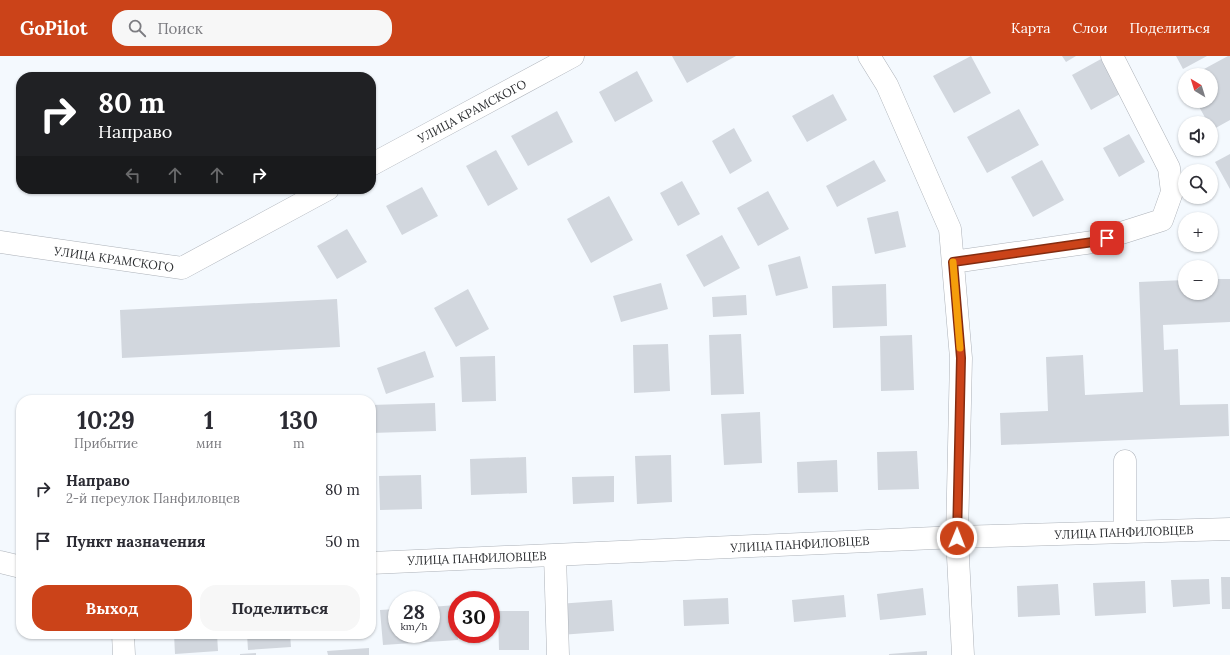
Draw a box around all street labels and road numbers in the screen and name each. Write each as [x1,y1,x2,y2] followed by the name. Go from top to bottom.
[414,76,529,146] street label: УЛИЦА КРАМСКОГО
[52,243,175,275] street label: УЛИЦА КРАМСКОГО
[1053,522,1194,542] street label: УЛИЦА ПАНФИЛОВЦЕВ
[729,533,870,555] street label: УЛИЦА ПАНФИЛОВЦЕВ
[406,548,547,568] street label: УЛИЦА ПАНФИЛОВЦЕВ

